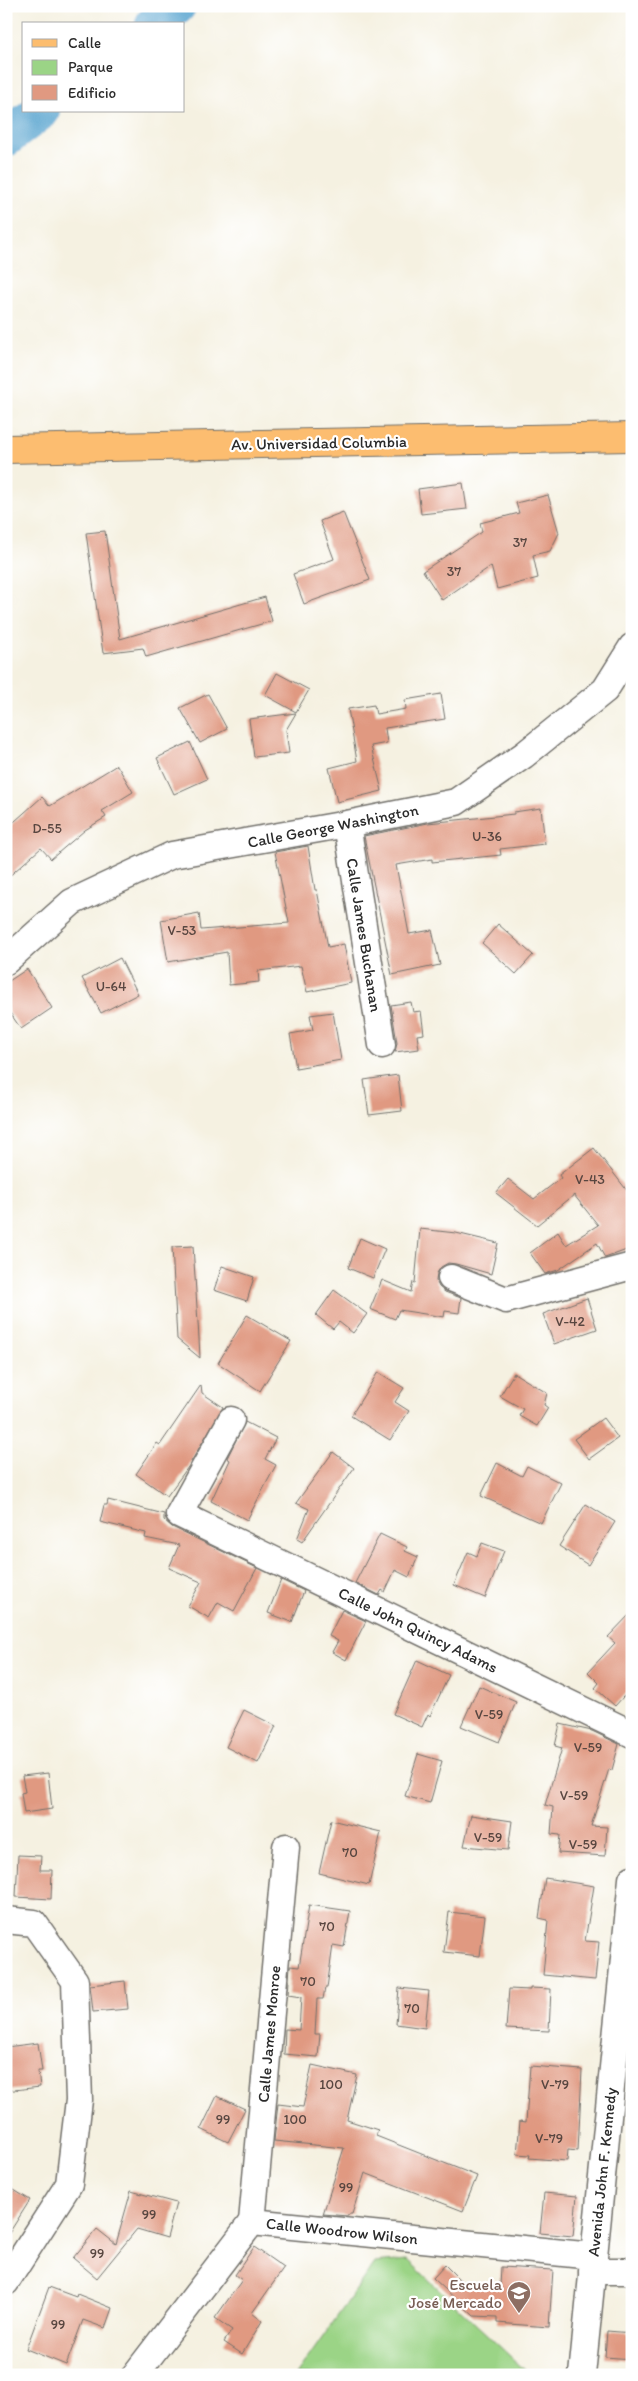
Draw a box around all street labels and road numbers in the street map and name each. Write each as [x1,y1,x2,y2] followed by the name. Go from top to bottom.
[231,432,407,454] street label: Av. Universidad Columbia
[246,800,420,852] street label: Calle George Washington
[342,857,386,1014] street label: Calle James Buchanan
[335,1583,501,1677] street label: Calle John Quincy Adams
[254,1965,284,2103] street label: Calle James Monroe
[584,2086,620,2257] street label: Avenida John F. Kennedy
[265,2214,419,2248] street label: Calle Woodrow Wilson

